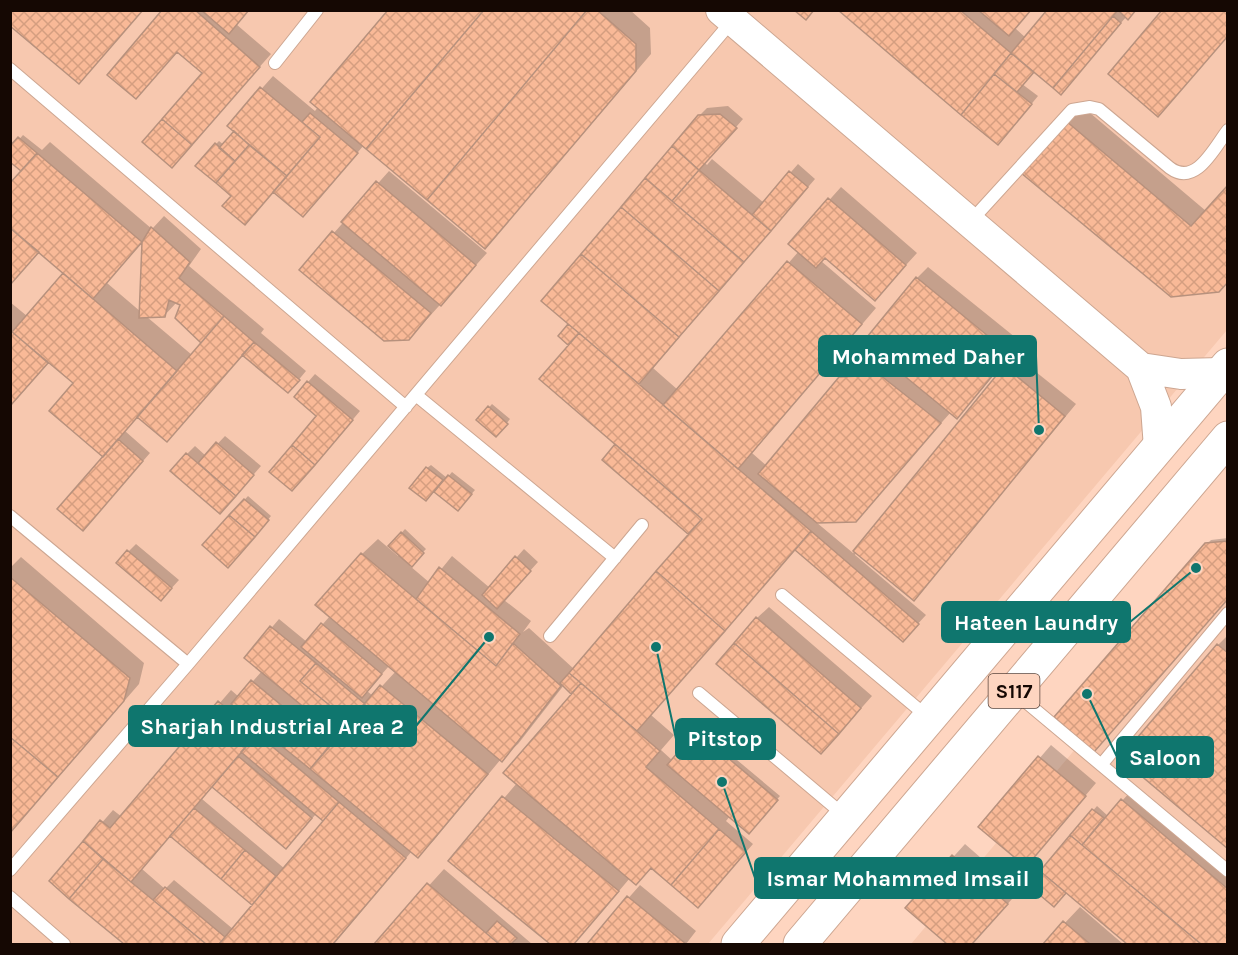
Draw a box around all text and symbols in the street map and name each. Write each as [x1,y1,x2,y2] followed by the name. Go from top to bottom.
[819,336,1036,376] callout: Mohammed Daher
[832,344,1025,370] text: Mohammed Daher
[942,602,1130,642] callout: Hateen Laundry
[954,610,1118,636] text: Hateen Laundry
[988,674,1040,708] road number: S117
[129,706,416,746] callout: Sharjah Industrial Area 2
[140,714,404,740] text: Sharjah Industrial Area 2
[676,719,775,759] callout: Pitstop
[688,726,762,752] text: Pitstop
[1117,737,1213,777] callout: Saloon
[1129,745,1201,771] text: Saloon
[755,858,1042,898] callout: Ismar Mohammed Imsail
[767,866,1029,892] text: Ismar Mohammed Imsail

